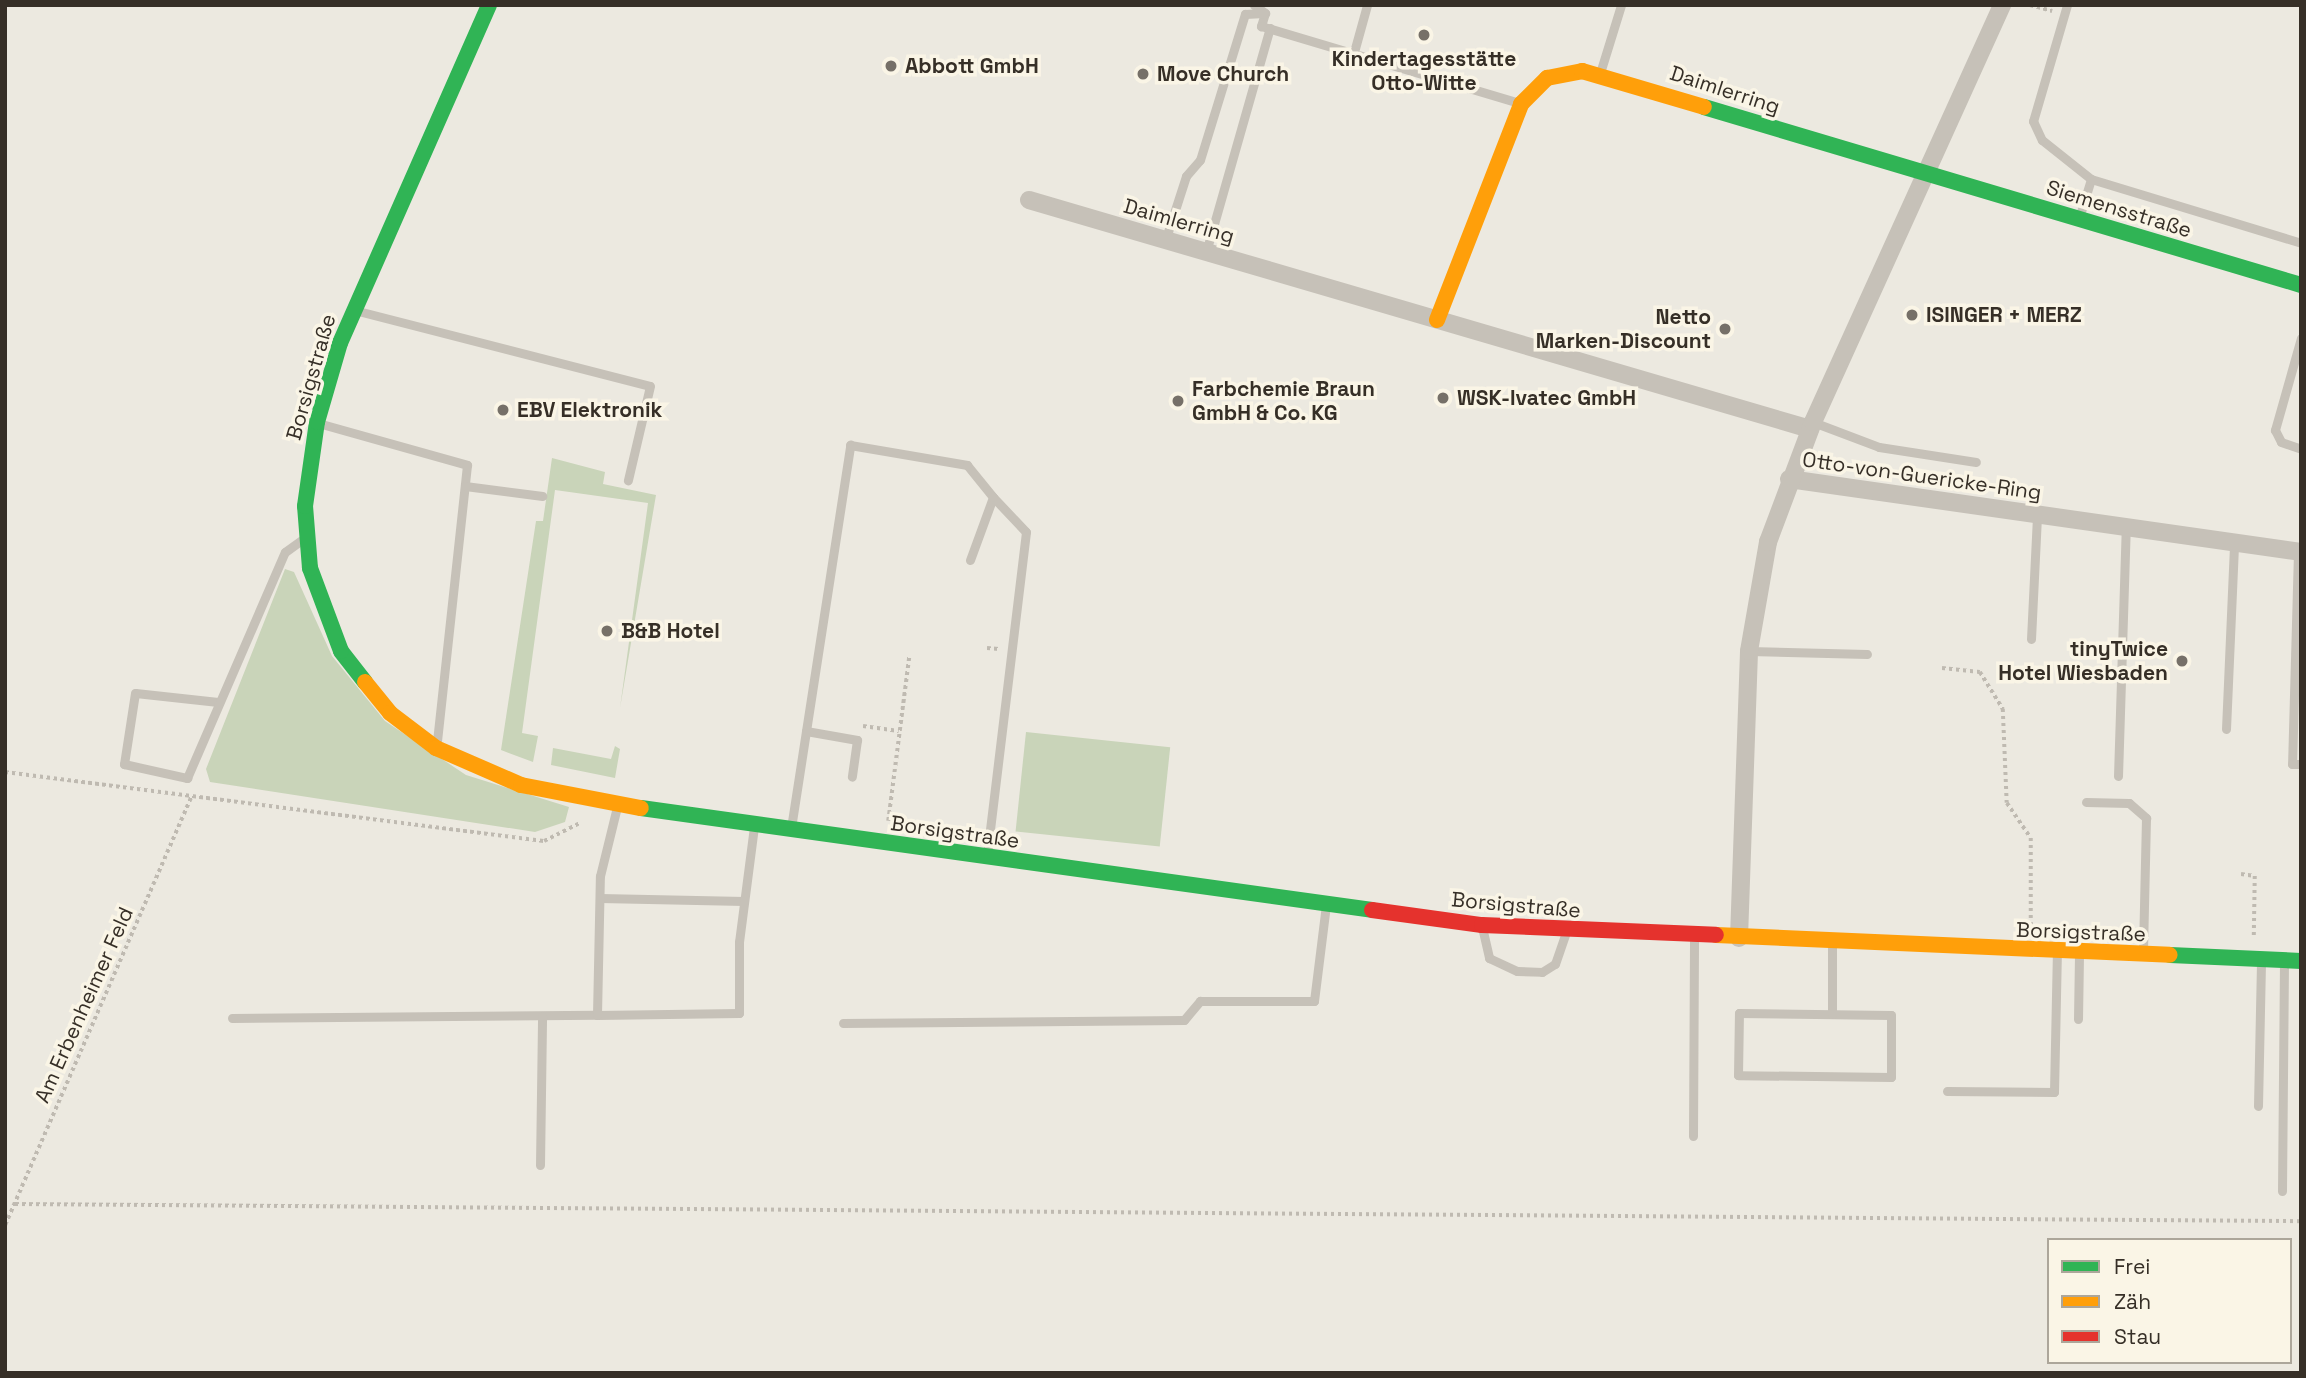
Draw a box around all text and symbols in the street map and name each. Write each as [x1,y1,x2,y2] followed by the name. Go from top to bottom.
[1416,27,1432,43] marker: Kindertagesstätte Otto-Witte
[1332,46,1516,96] place label: Kindertagesstätte Otto-Witte
[905,53,1039,79] place label: Abbott GmbH
[883,58,899,74] marker: Abbott GmbH
[1667,60,1783,120] street label: Daimlerring
[1157,61,1289,87] place label: Move Church
[1135,66,1151,82] marker: Move Church
[2043,175,2195,243] street label: Siemensstraße
[1121,193,1237,249] street label: Daimlerring
[1926,302,2082,328] place label: ISINGER + MERZ
[1536,304,1711,354] place label: Netto Marken-Discount
[1904,307,1920,323] marker: ISINGER + MERZ
[281,311,341,443] street label: Borsigstraße
[1717,321,1733,337] marker: Netto Marken-Discount
[1192,376,1375,426] place label: Farbchemie Braun GmbH & Co. KG
[1457,385,1636,411] place label: WSK-Ivatec GmbH
[1435,390,1451,406] marker: WSK-Ivatec GmbH
[1170,393,1186,409] marker: Farbchemie Braun GmbH & Co. KG
[517,397,663,423] place label: EBV Elektronik
[495,402,511,418] marker: EBV Elektronik
[1801,447,2043,505] street label: Otto-von-Guericke-Ring
[621,618,720,644] place label: B&B Hotel
[599,623,615,639] marker: B&B Hotel
[1998,636,2168,686] place label: tinyTwice Hotel Wiesbaden
[2174,653,2190,669] marker: tinyTwice Hotel Wiesbaden
[889,810,1021,854] street label: Borsigstraße
[1450,887,1582,923] street label: Borsigstraße
[29,903,139,1107] street label: Am Erbenheimer Feld
[2016,917,2146,947] street label: Borsigstraße
[2047,1238,2292,1364] legend
[2114,1253,2150,1280] text: Frei
[2114,1288,2151,1315] text: Zäh
[2114,1323,2161,1350] text: Stau

